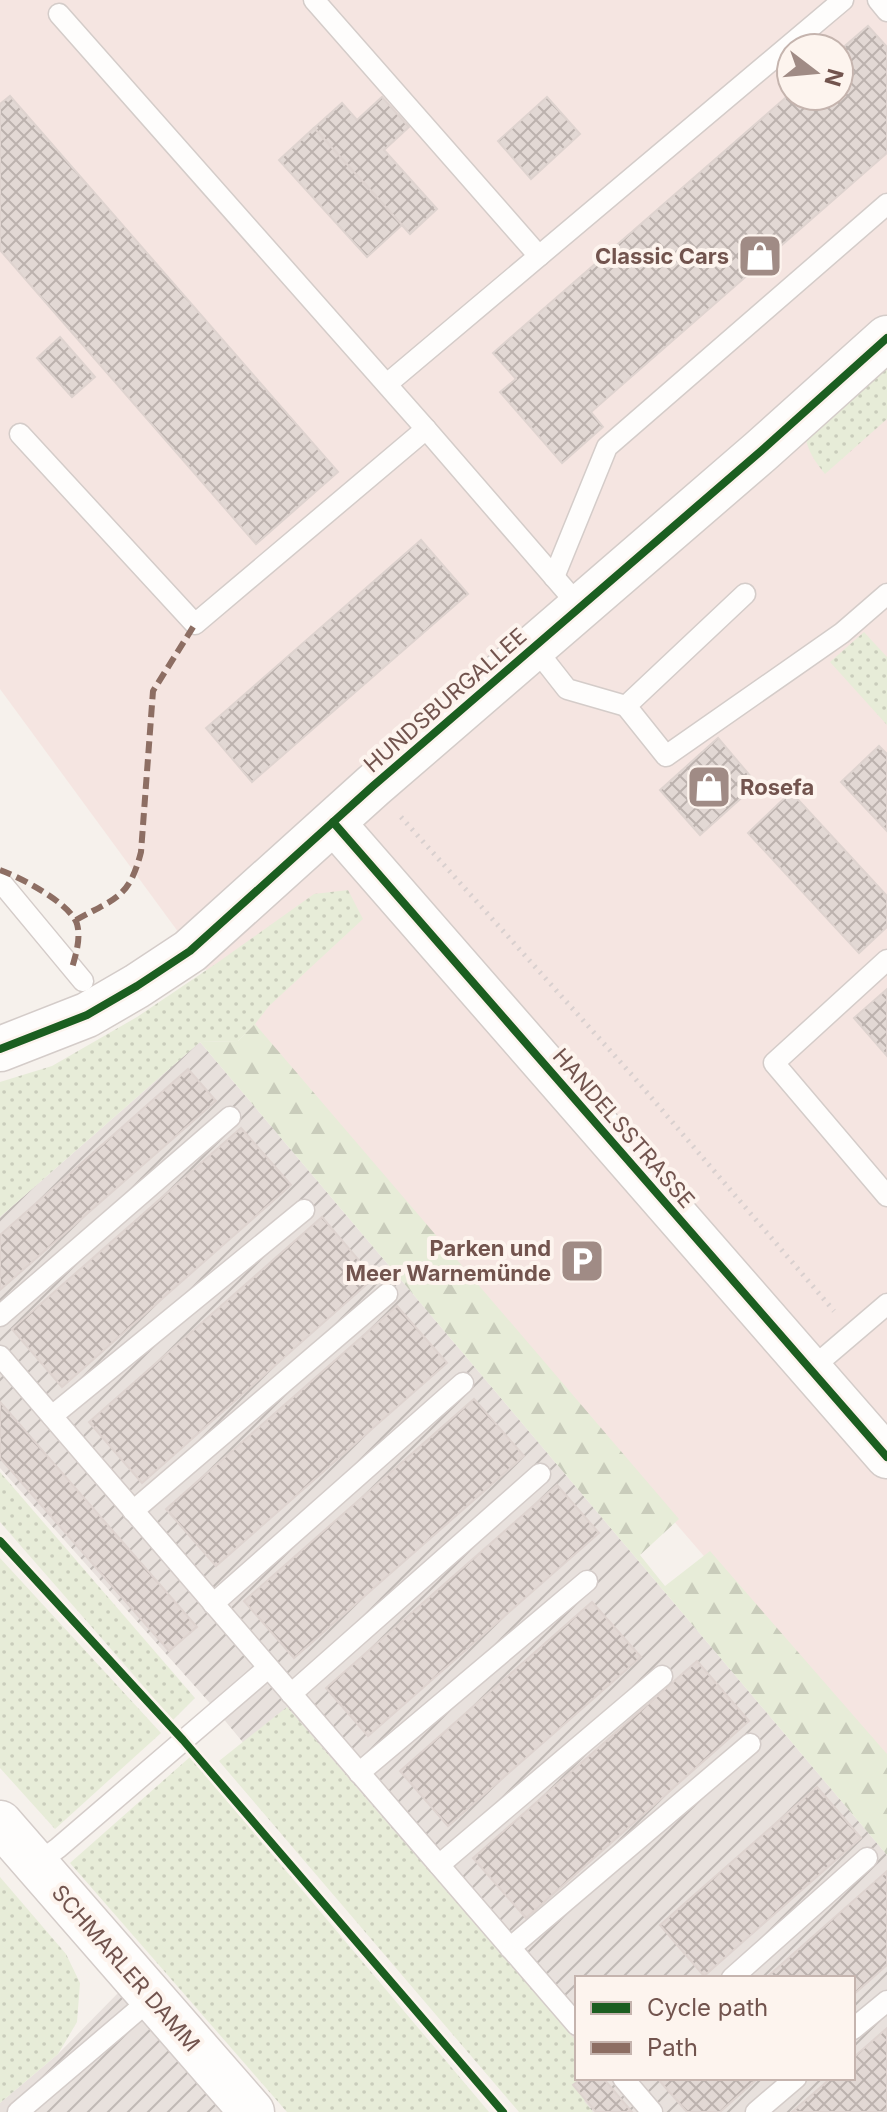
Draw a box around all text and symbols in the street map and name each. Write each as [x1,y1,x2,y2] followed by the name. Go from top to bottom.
[775,32,855,112] north arrow
[819,66,849,89] text: N
[736,232,784,280] shop icon: Classic Cars
[595,243,729,269] place label: Classic Cars
[358,622,532,778] street label: HUNDSBURGALLEE
[685,763,733,811] shop icon: Rosefa
[740,774,814,800] place label: Rosefa
[548,1043,700,1213] street label: HANDELSSTRASSE
[345,1235,551,1286] place label: Parken und Meer Warnemünde
[558,1237,606,1285] parking icon: Parken und Meer Warnemünde
[47,1880,205,2056] street label: SCHMARLER DAMM
[575,1976,855,2080] legend
[647,1993,768,2022] text: Cycle path
[647,2033,698,2062] text: Path

